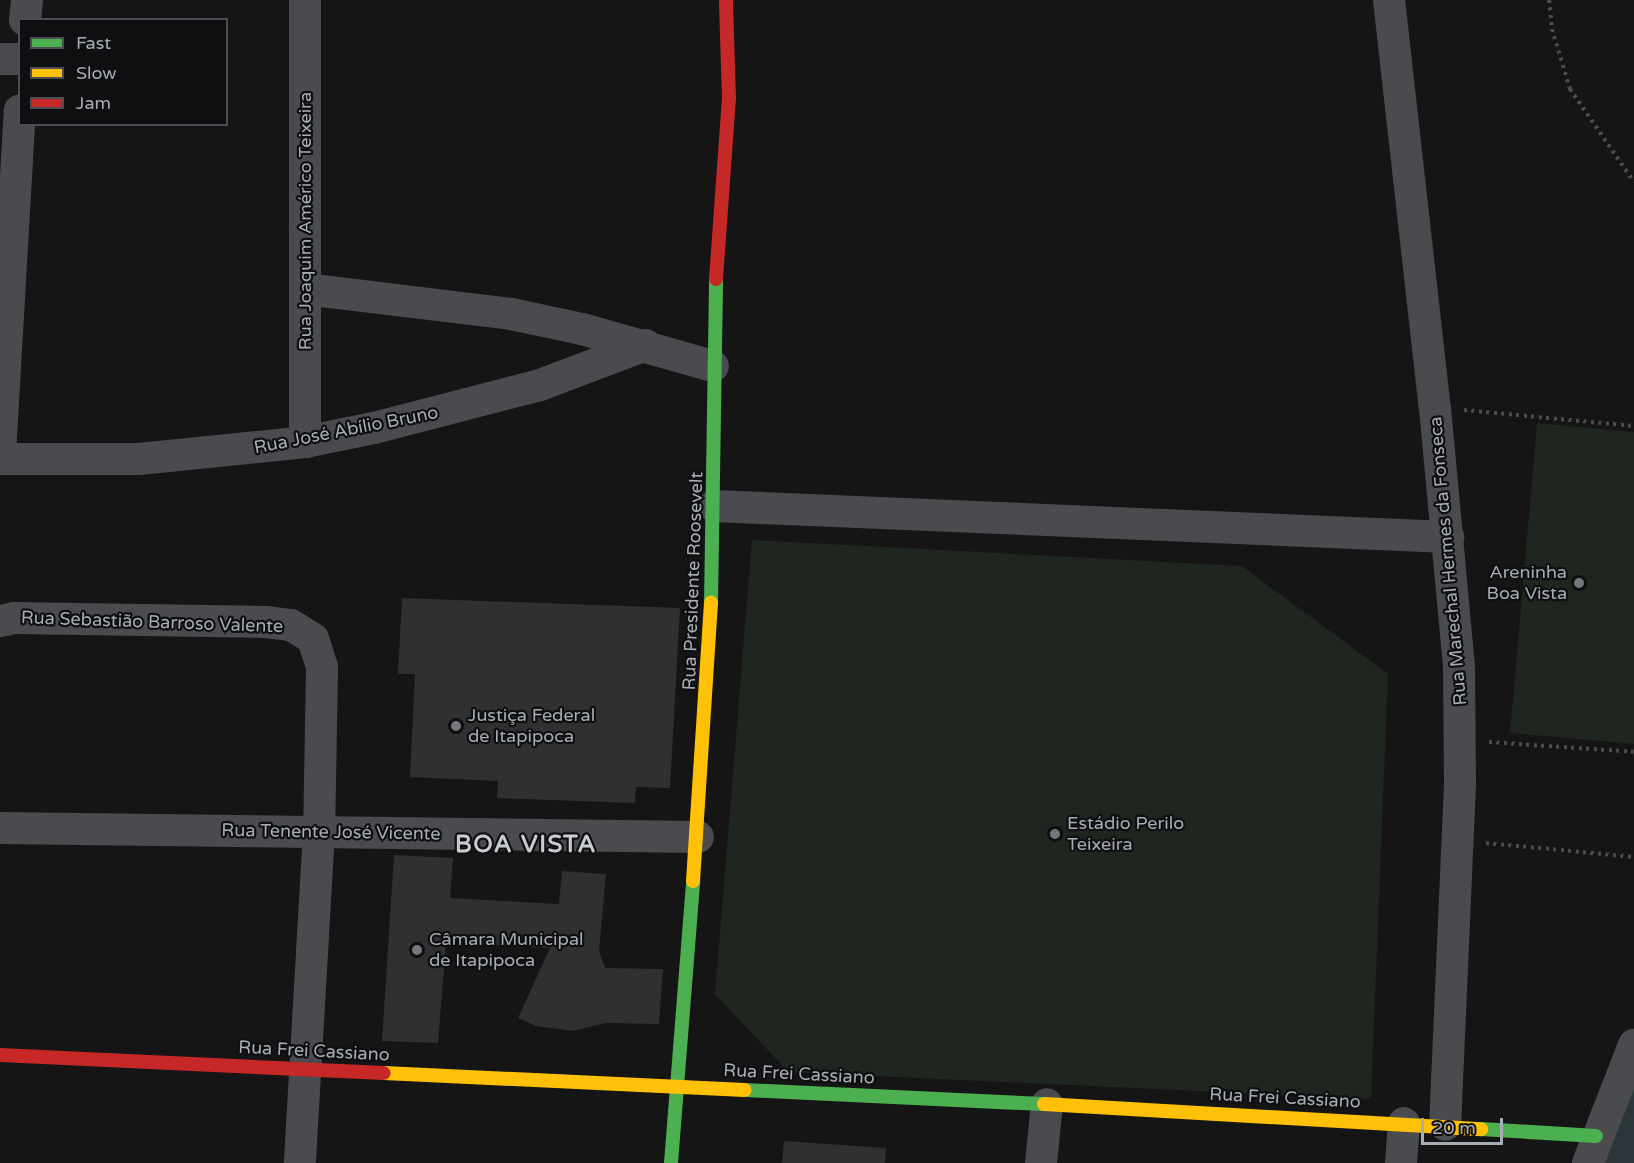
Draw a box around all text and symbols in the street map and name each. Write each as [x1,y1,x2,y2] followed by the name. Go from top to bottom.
[18,18,228,126] legend
[76,32,111,54] text: Fast
[76,62,117,84] text: Slow
[76,92,111,114] text: Jam
[294,92,316,350] street label: Rua Joaquim Américo Teixeira
[252,402,440,458] street label: Rua José Abílio Bruno
[1425,416,1471,706] street label: Rua Marechal Hermes da Fonseca
[678,471,708,691] street label: Rua Presidente Roosevelt
[1487,562,1567,604] place label: Areninha Boa Vista
[1572,576,1586,590] marker: Areninha Boa Vista
[21,607,283,637] street label: Rua Sebastião Barroso Valente
[468,705,595,748] place label: Justiça Federal de Itapipoca
[449,719,463,733] marker: Justiça Federal de Itapipoca
[1067,813,1184,856] place label: Estádio Perilo Teixeira
[221,819,441,845] street label: Rua Tenente José Vicente
[1048,827,1062,841] marker: Estádio Perilo Teixeira
[455,831,597,859] district label: BOA VISTA
[429,929,584,972] place label: Câmara Municipal de Itapipoca
[410,943,424,957] marker: Câmara Municipal de Itapipoca
[238,1036,390,1066] street label: Rua Frei Cassiano
[723,1059,875,1089] street label: Rua Frei Cassiano
[1209,1083,1361,1113] street label: Rua Frei Cassiano
[1424,1106,1506,1144] scale bar
[1432,1117,1476,1139] text: 20 m

